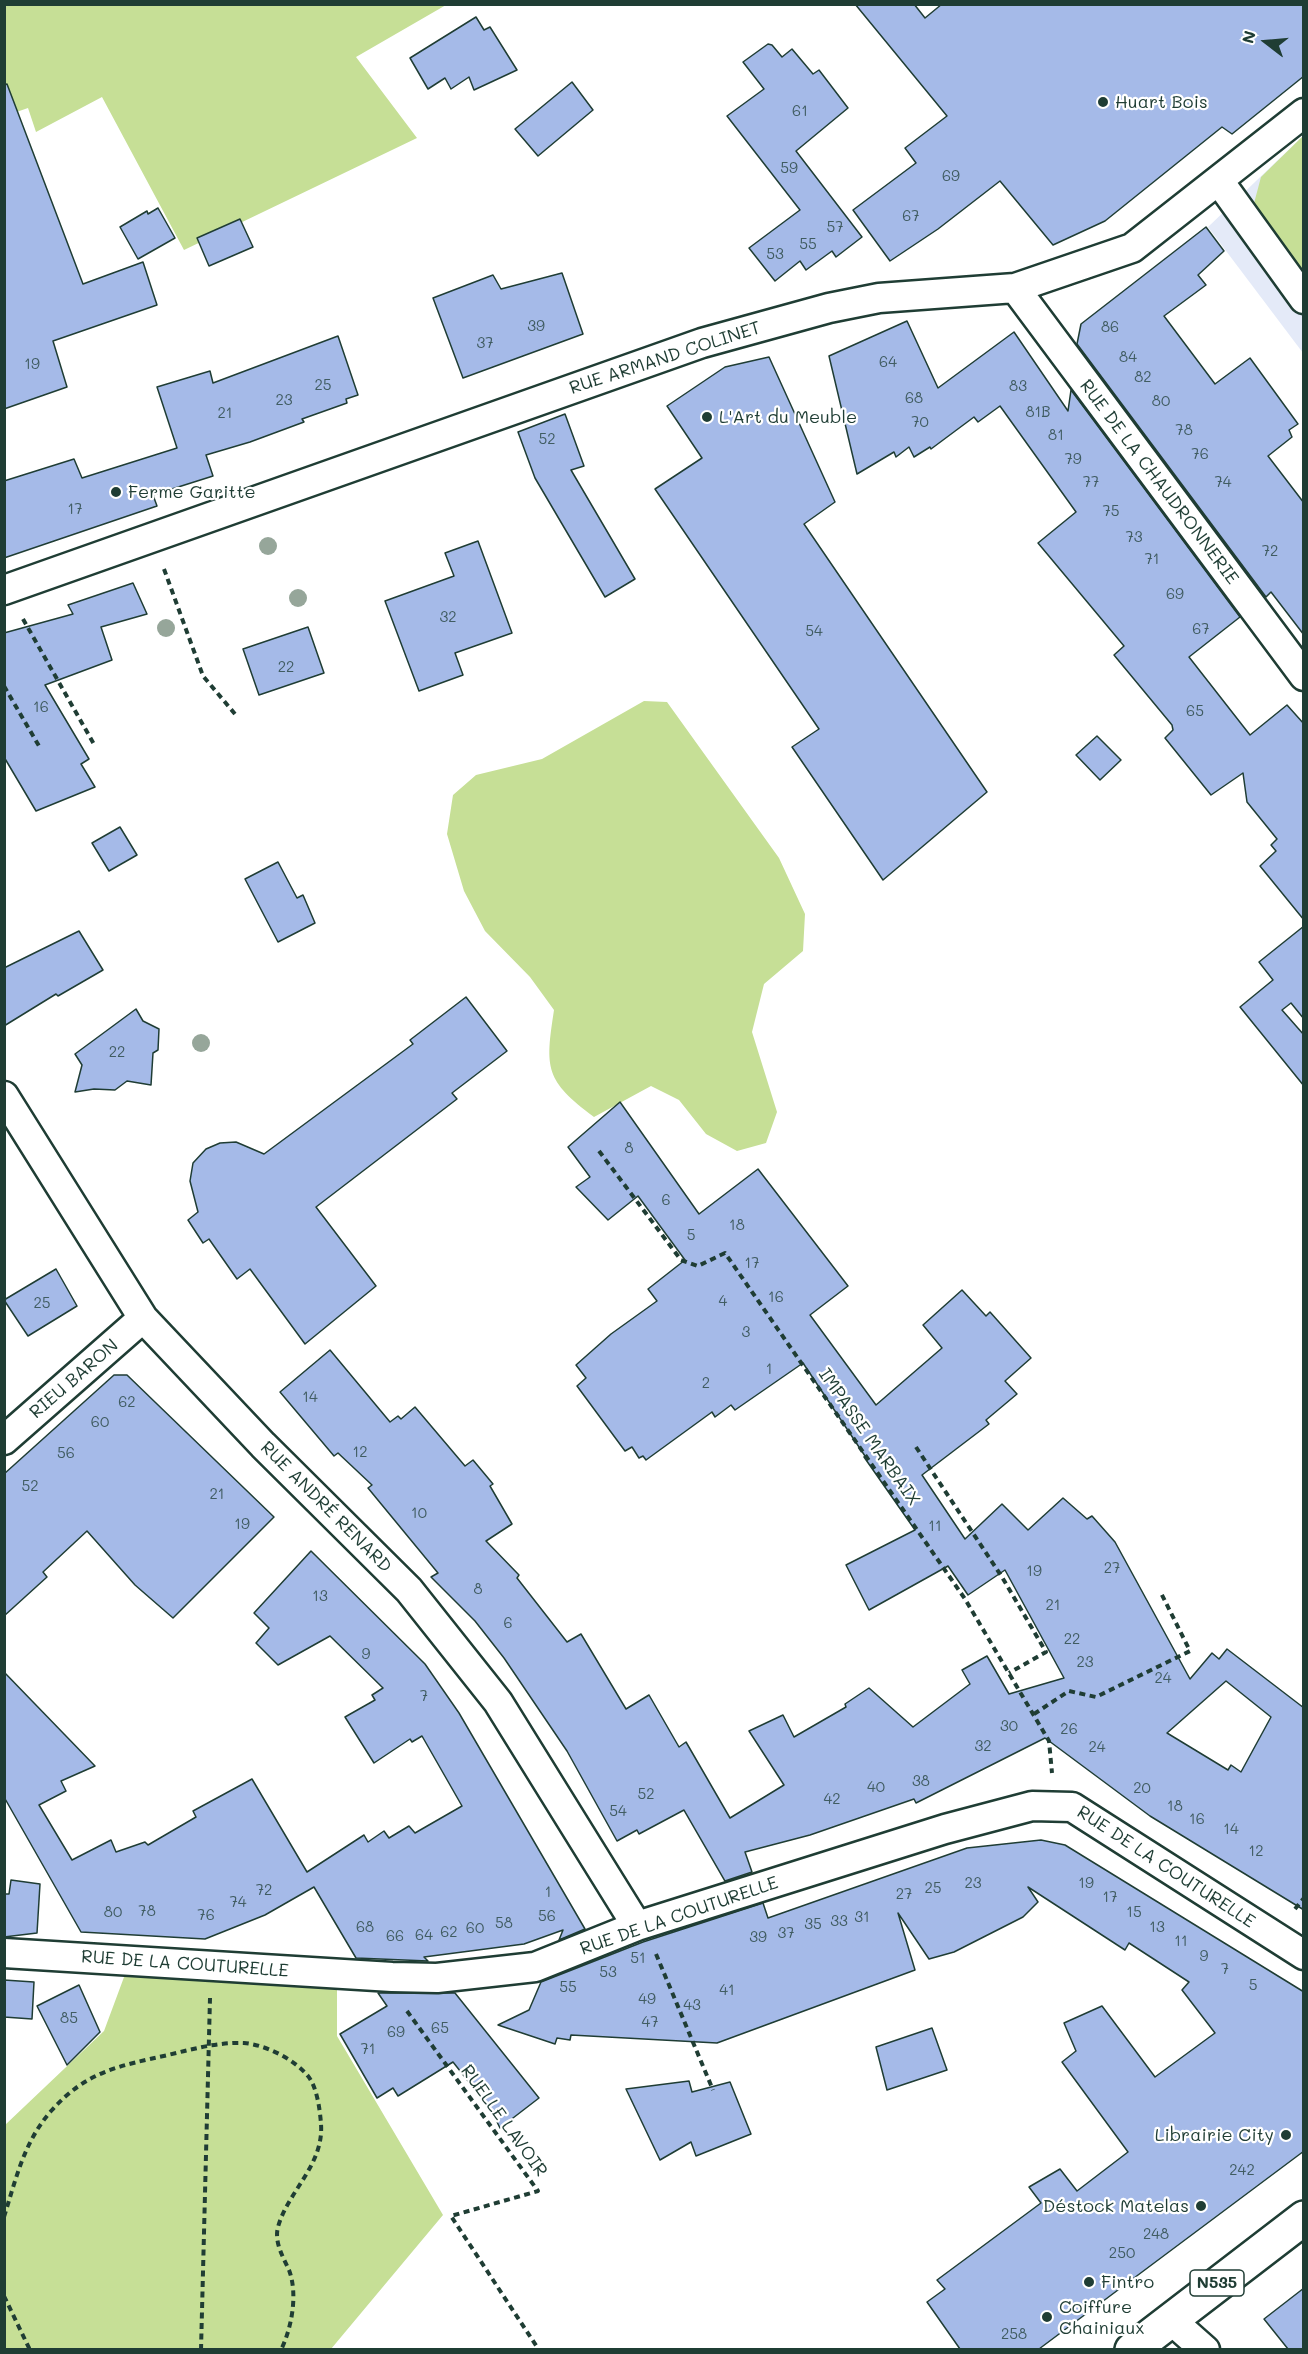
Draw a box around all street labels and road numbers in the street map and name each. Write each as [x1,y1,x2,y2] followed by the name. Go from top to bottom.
[567,317,763,399] street label: RUE ARMAND COLINET
[1075,375,1243,589] street label: RUE DE LA CHAUDRONNERIE
[25,1335,123,1423] street label: RIEU BARON
[814,1364,924,1510] street label: IMPASSE MARBAIX
[256,1437,396,1577] street label: RUE ANDRÉ RENARD
[1073,1801,1259,1933] street label: RUE DE LA COUTURELLE
[577,1872,781,1960] street label: RUE DE LA COUTURELLE
[81,1946,289,1982] street label: RUE DE LA COUTURELLE
[456,2061,552,2181] street label: RUELLE LAVOIR
[1190,2270,1244,2296] road number: N535

